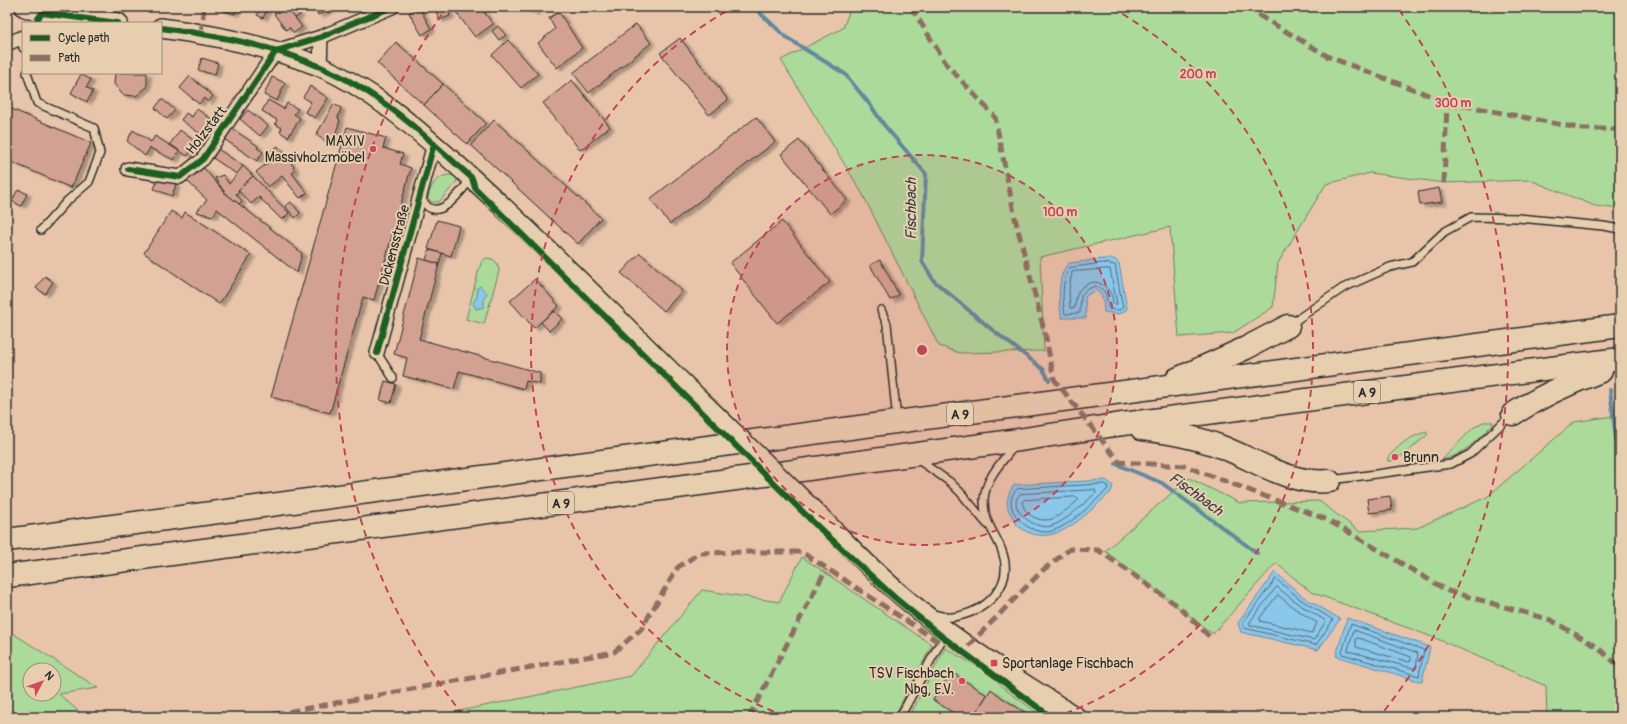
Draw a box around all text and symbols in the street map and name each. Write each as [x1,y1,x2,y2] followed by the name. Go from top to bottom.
[22,22,162,74] legend
[58,31,110,46] text: Cycle path
[58,51,80,66] text: Path
[1180,67,1217,82] text: 200 m
[1435,96,1472,111] text: 300 m
[182,103,231,158] street label: Holzstatt
[265,133,365,166] place label: MAXIV Massivholzmöbel
[368,144,378,154] marker: MAXIV Massivholzmöbel
[902,177,921,240] water label: Fischbach
[376,203,413,287] street label: Dickensstraße
[1043,205,1078,220] text: 100 m
[915,343,929,357] centre of rings
[1354,381,1380,403] road number: A 9
[947,403,973,425] road number: A 9
[1403,449,1439,466] place label: Brunn
[1390,452,1400,462] marker: Brunn
[1165,468,1227,521] water label: Fischbach
[548,492,574,514] road number: A 9
[1002,655,1134,672] place label: Sportanlage Fischbach
[989,658,999,668] marker: Sportanlage Fischbach
[22,662,62,702] north arrow
[869,665,954,698] place label: TSV Fischbach Nbg, E.V.
[42,669,57,683] text: N
[957,676,967,686] marker: TSV Fischbach Nbg, E.V.

